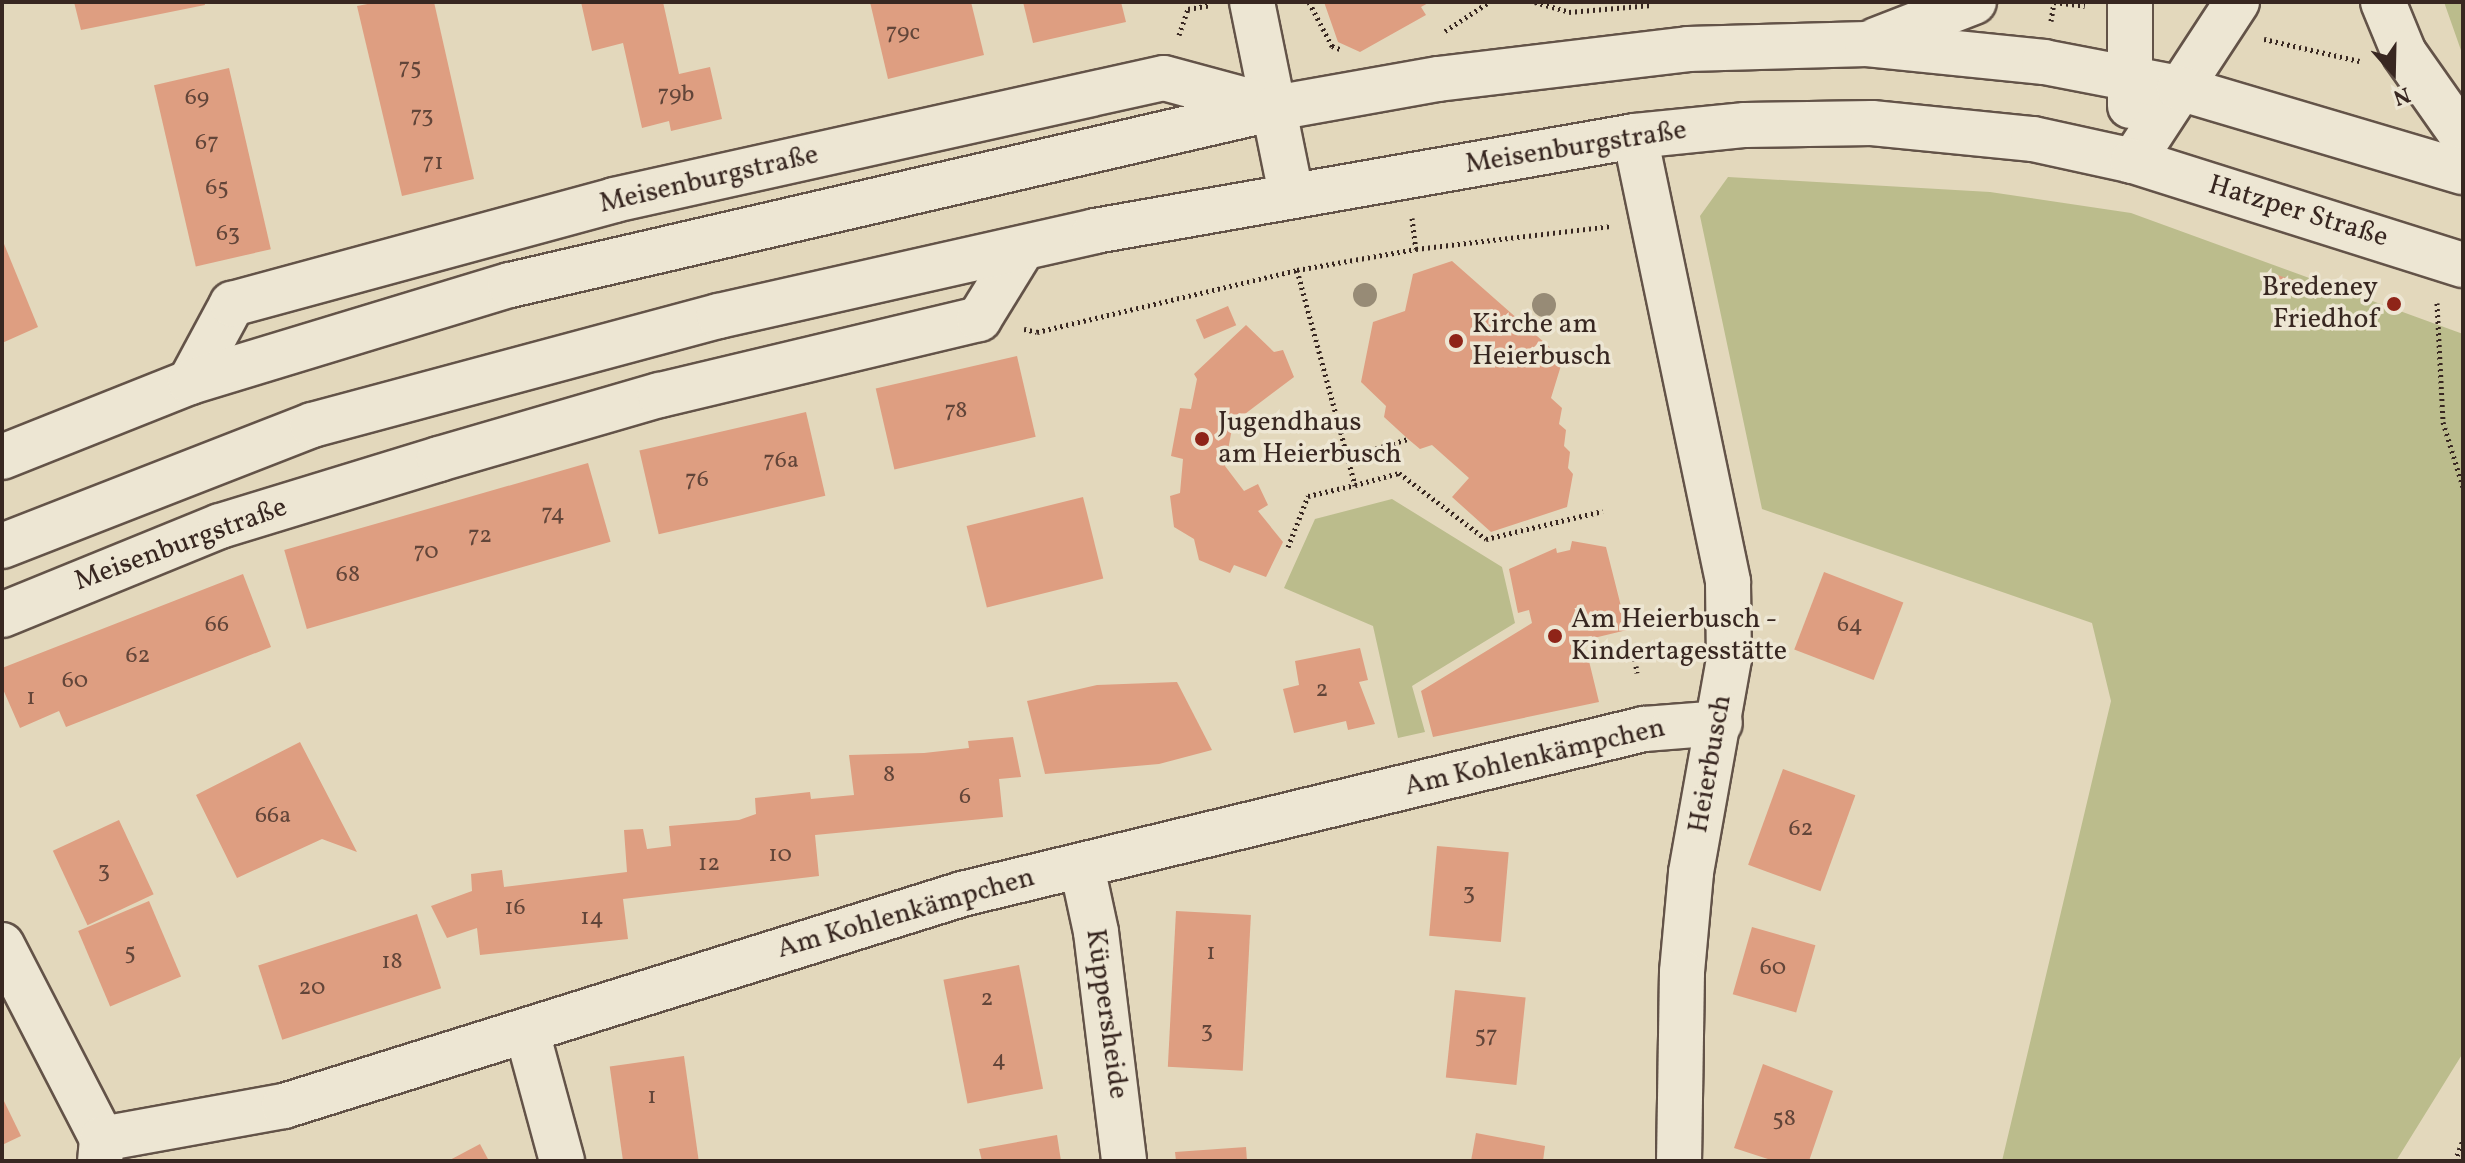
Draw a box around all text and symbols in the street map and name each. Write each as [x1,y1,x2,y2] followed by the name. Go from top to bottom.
[886,20,920,48] house number: 79c
[2353,32,2433,112] north arrow
[398,55,422,83] house number: 75
[2389,78,2414,112] text: N
[658,82,694,110] house number: 79b
[185,85,209,113] house number: 69
[410,103,434,131] house number: 73
[1463,114,1689,182] street label: Meisenburgstraße
[195,130,219,158] house number: 67
[596,138,822,222] street label: Meisenburgstraße
[423,150,443,178] house number: 71
[2204,169,2392,255] street label: Hatzper Straße
[205,175,229,203] house number: 65
[216,221,240,249] house number: 63
[2262,271,2378,337] place label: Bredeney Friedhof
[2385,295,2403,313] marker: Bredeney Friedhof
[1472,308,1611,374] place label: Kirche am Heierbusch
[1447,332,1465,350] marker: Kirche am Heierbusch
[944,398,968,426] house number: 78
[1218,406,1402,472] place label: Jugendhaus am Heierbusch
[1193,430,1211,448] marker: Jugendhaus am Heierbusch
[763,448,799,476] house number: 76a
[685,467,709,495] house number: 76
[70,491,292,599] street label: Meisenburgstraße
[541,501,565,529] house number: 74
[468,523,492,551] house number: 72
[413,539,439,567] house number: 70
[336,562,360,590] house number: 68
[1571,603,1787,669] place label: Am Heierbusch - Kindertagesstätte
[205,612,229,640] house number: 66
[1837,612,1863,640] house number: 64
[1546,627,1564,645] marker: Am Heierbusch - Kindertagesstätte
[125,643,151,671] house number: 62
[62,668,88,696] house number: 60
[1316,677,1328,705] house number: 2
[26,685,36,713] house number: 1
[1682,692,1740,836] street label: Heierbusch
[1402,712,1668,804] street label: Am Kohlenkämpchen
[883,762,895,790] house number: 8
[959,784,971,812] house number: 6
[255,803,291,831] house number: 66a
[1788,816,1814,844] house number: 62
[768,842,792,870] house number: 10
[698,851,720,879] house number: 12
[98,858,110,886] house number: 3
[773,861,1039,967] street label: Am Kohlenkämpchen
[1463,880,1475,908] house number: 3
[504,895,526,923] house number: 16
[580,905,604,933] house number: 14
[1077,927,1135,1101] street label: Küppersheide
[124,940,136,968] house number: 5
[1206,940,1216,968] house number: 1
[381,949,403,977] house number: 18
[1760,955,1786,983] house number: 60
[298,975,326,1003] house number: 20
[981,986,993,1014] house number: 2
[1201,1018,1213,1046] house number: 3
[1474,1023,1498,1051] house number: 57
[992,1047,1006,1075] house number: 4
[647,1084,657,1112] house number: 1
[1772,1106,1796,1134] house number: 58

